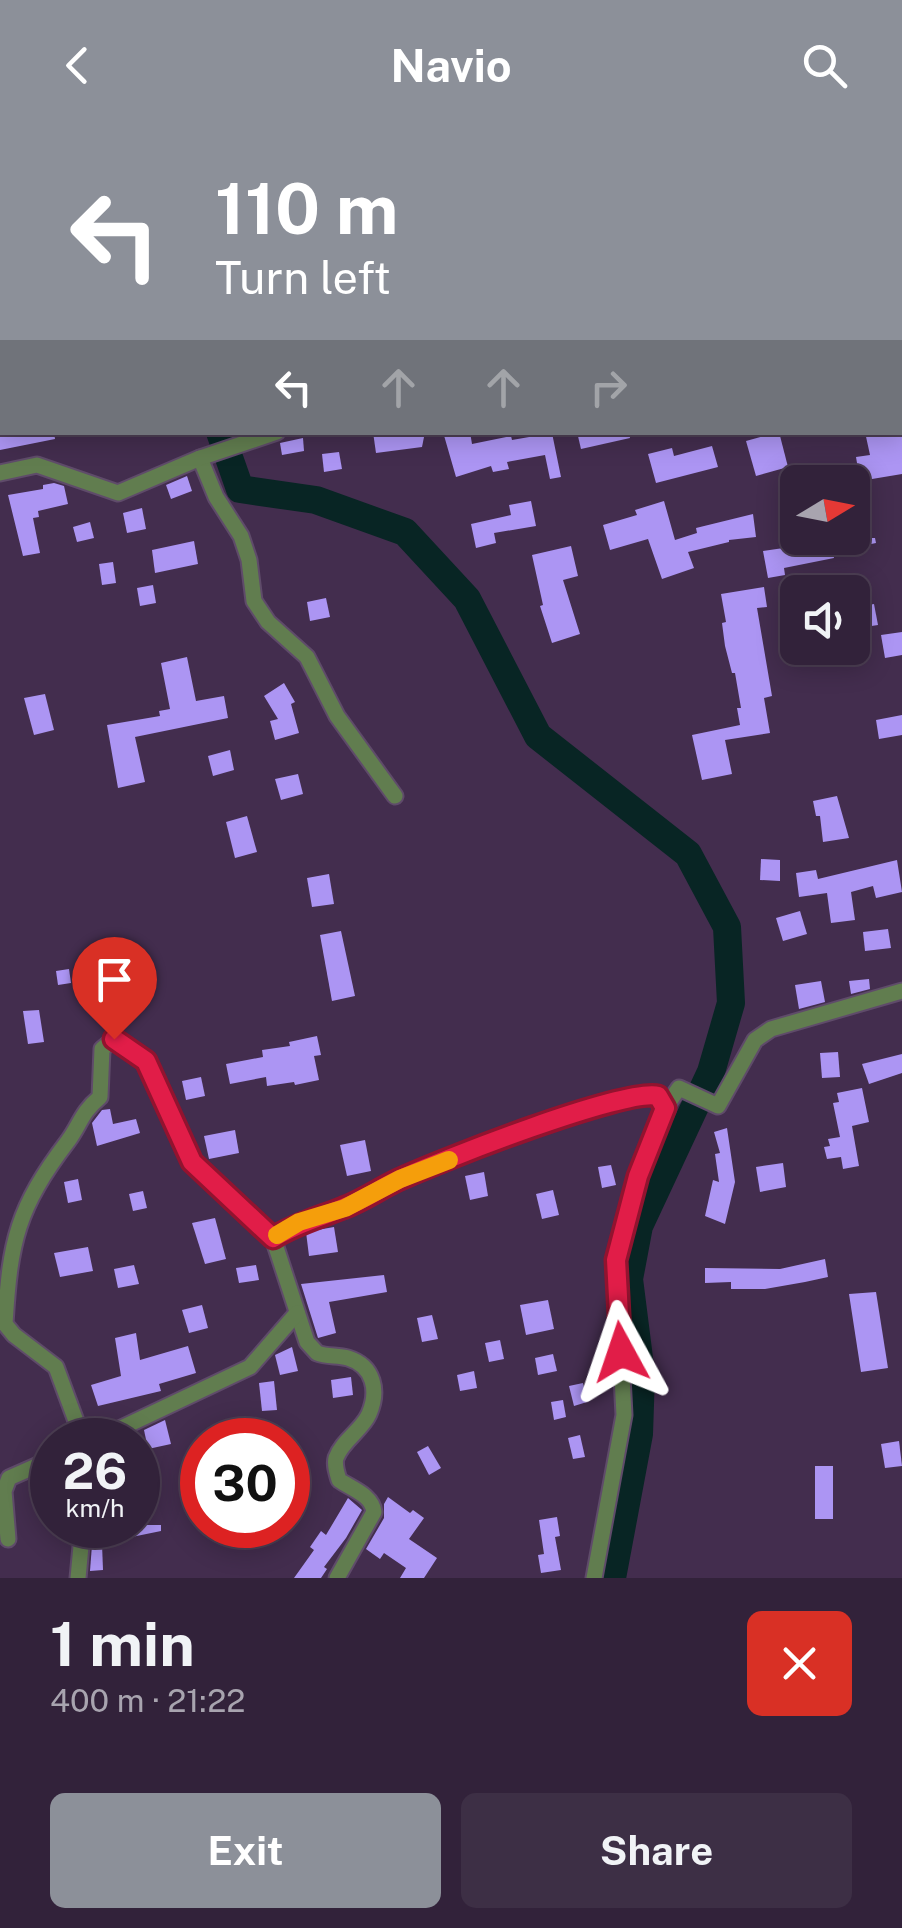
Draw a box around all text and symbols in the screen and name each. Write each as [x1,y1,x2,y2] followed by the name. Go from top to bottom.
[50,38,105,93] icon: back
[797,38,852,93] icon: search
[390,39,512,92] text: Navio
[215,167,399,250] text: 110 m
[50,170,180,300] icon: left
[215,251,391,304] text: Turn left
[266,360,321,415] icon: left
[371,360,426,415] icon: ahead
[476,360,531,415] icon: ahead
[581,360,636,415] icon: right
[780,465,870,555] north arrow
[780,465,870,665] map controls
[780,575,870,665] button: sound
[72,937,157,1040] pin
[87,952,142,1007] icon: arrive
[569,1300,673,1404] position arrow
[180,1418,310,1548] speed limit sign: 30
[63,1441,127,1500] text: 26
[66,1493,124,1523] text: km/h
[50,1609,195,1680] text: 1 min
[747,1611,852,1716] button: close
[50,1682,245,1719] text: 400 m · 21:22
[50,1793,441,1908] button: Exit
[461,1793,852,1908] button: Share

